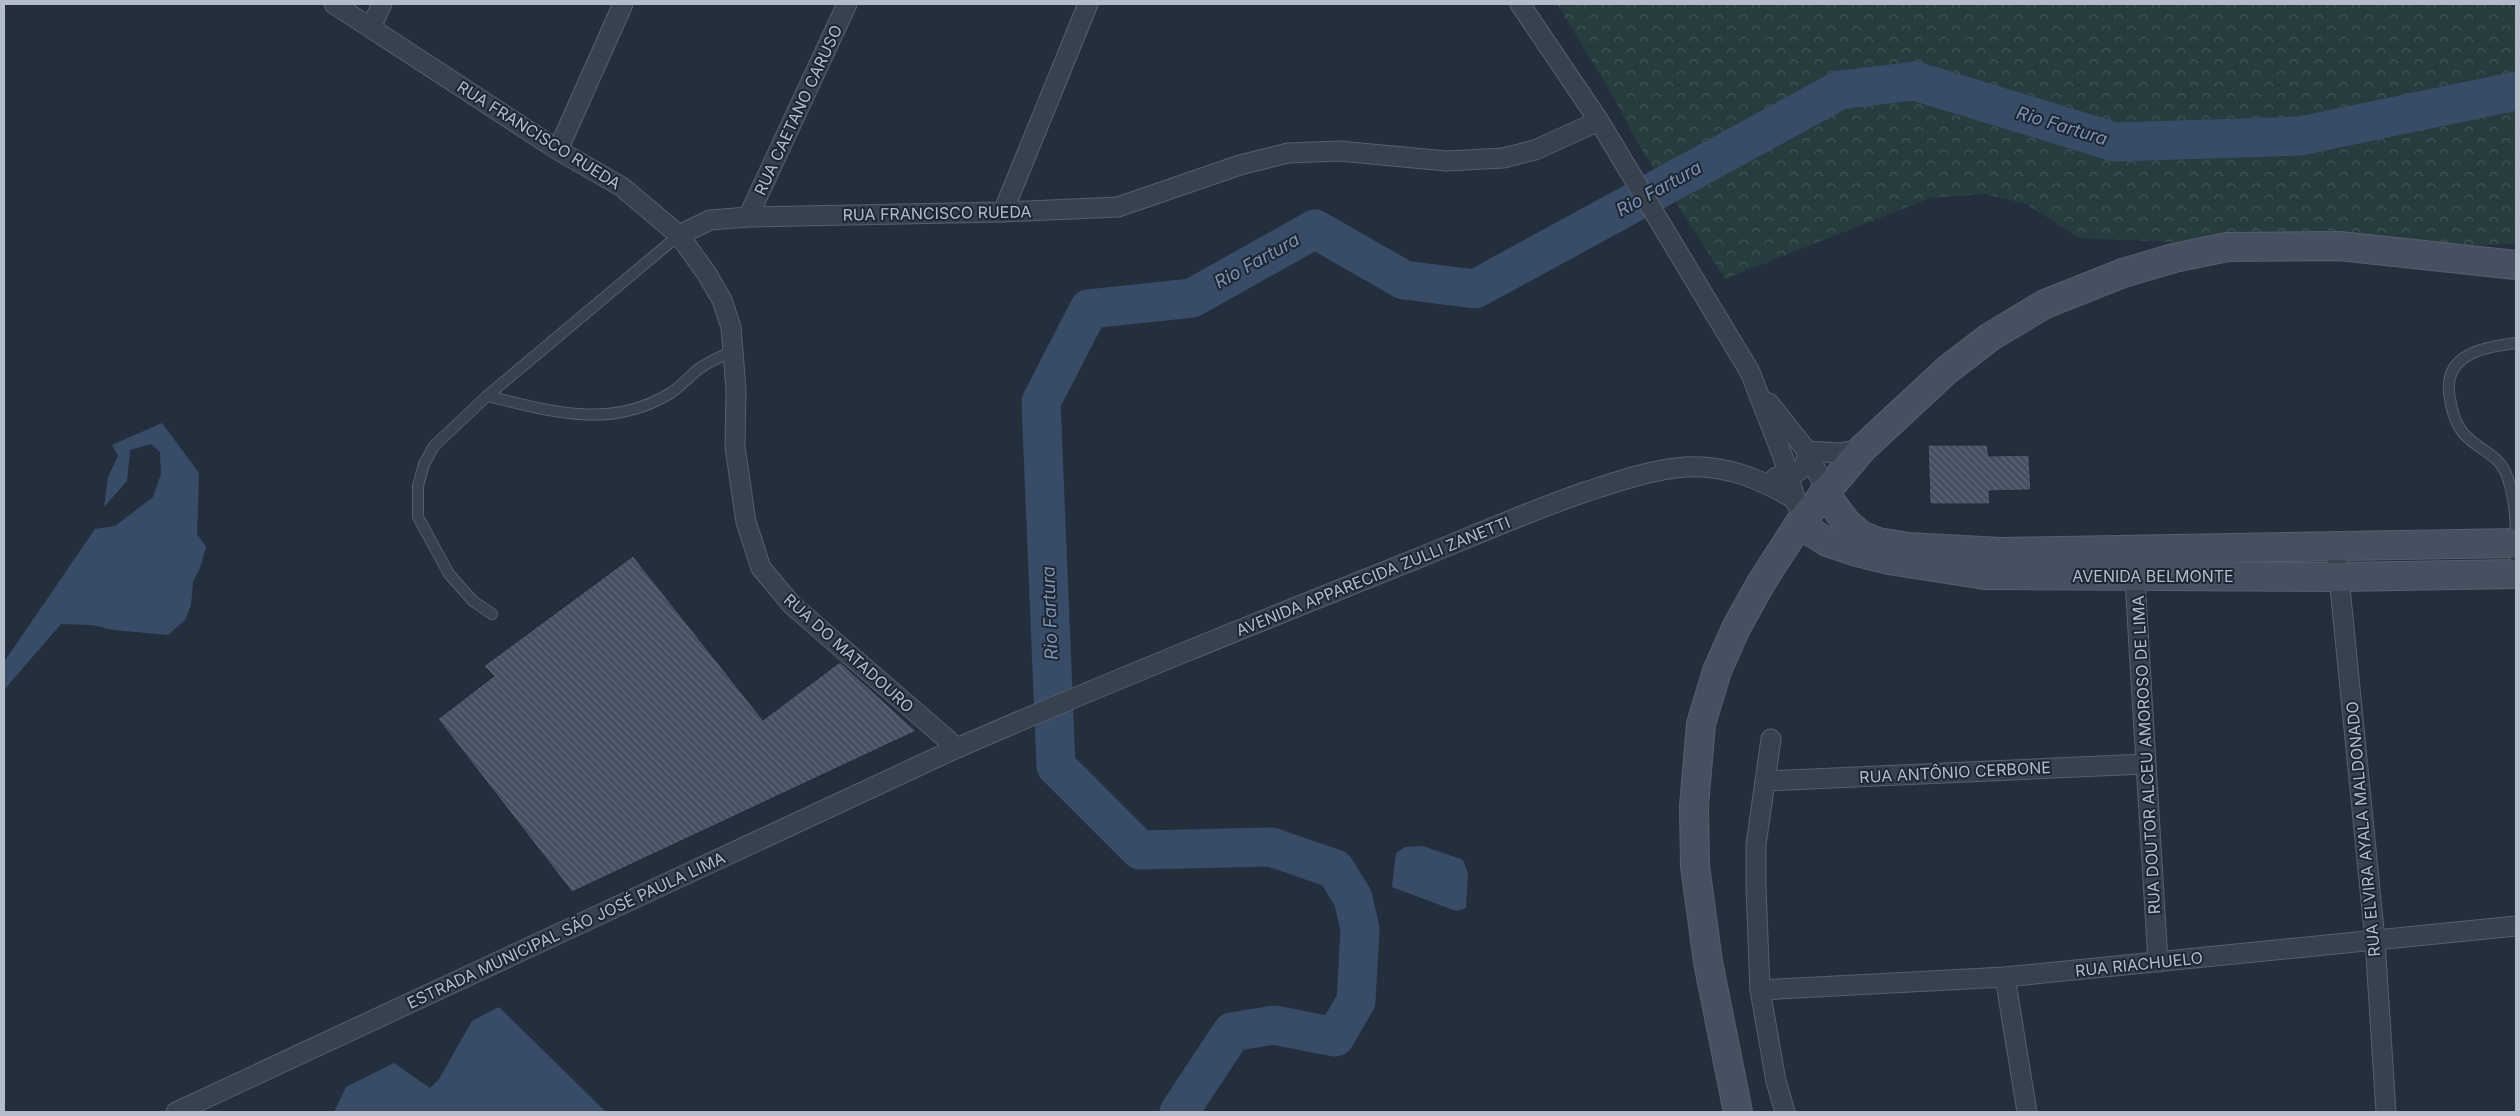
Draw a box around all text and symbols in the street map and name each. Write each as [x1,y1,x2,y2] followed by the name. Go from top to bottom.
[750,22,846,198] street label: RUA CAETANO CARUSO
[454,76,624,194] street label: RUA FRANCISCO RUEDA
[2014,102,2110,149] water label: Rio Fartura
[1613,157,1705,221] water label: Rio Fartura
[842,201,1032,225] street label: RUA FRANCISCO RUEDA
[1211,229,1303,293] water label: Rio Fartura
[1233,512,1513,640] street label: AVENIDA APPARECIDA ZULLI ZANETTI
[1037,566,1062,660] water label: Rio Fartura
[2072,566,2234,586] street label: AVENIDA BELMONTE
[780,589,918,717] street label: RUA DO MATADOURO
[2128,595,2164,915] street label: RUA DOUTOR ALCEU AMOROSO DE LIMA
[2342,700,2384,958] street label: RUA ELVIRA AYALA MALDONADO
[1859,757,2051,787] street label: RUA ANTÔNIO CERBONE
[404,847,728,1013] street label: ESTRADA MUNICIPAL SÃO JOSÉ PAULA LIMA
[2074,947,2204,981] street label: RUA RIACHUELO

